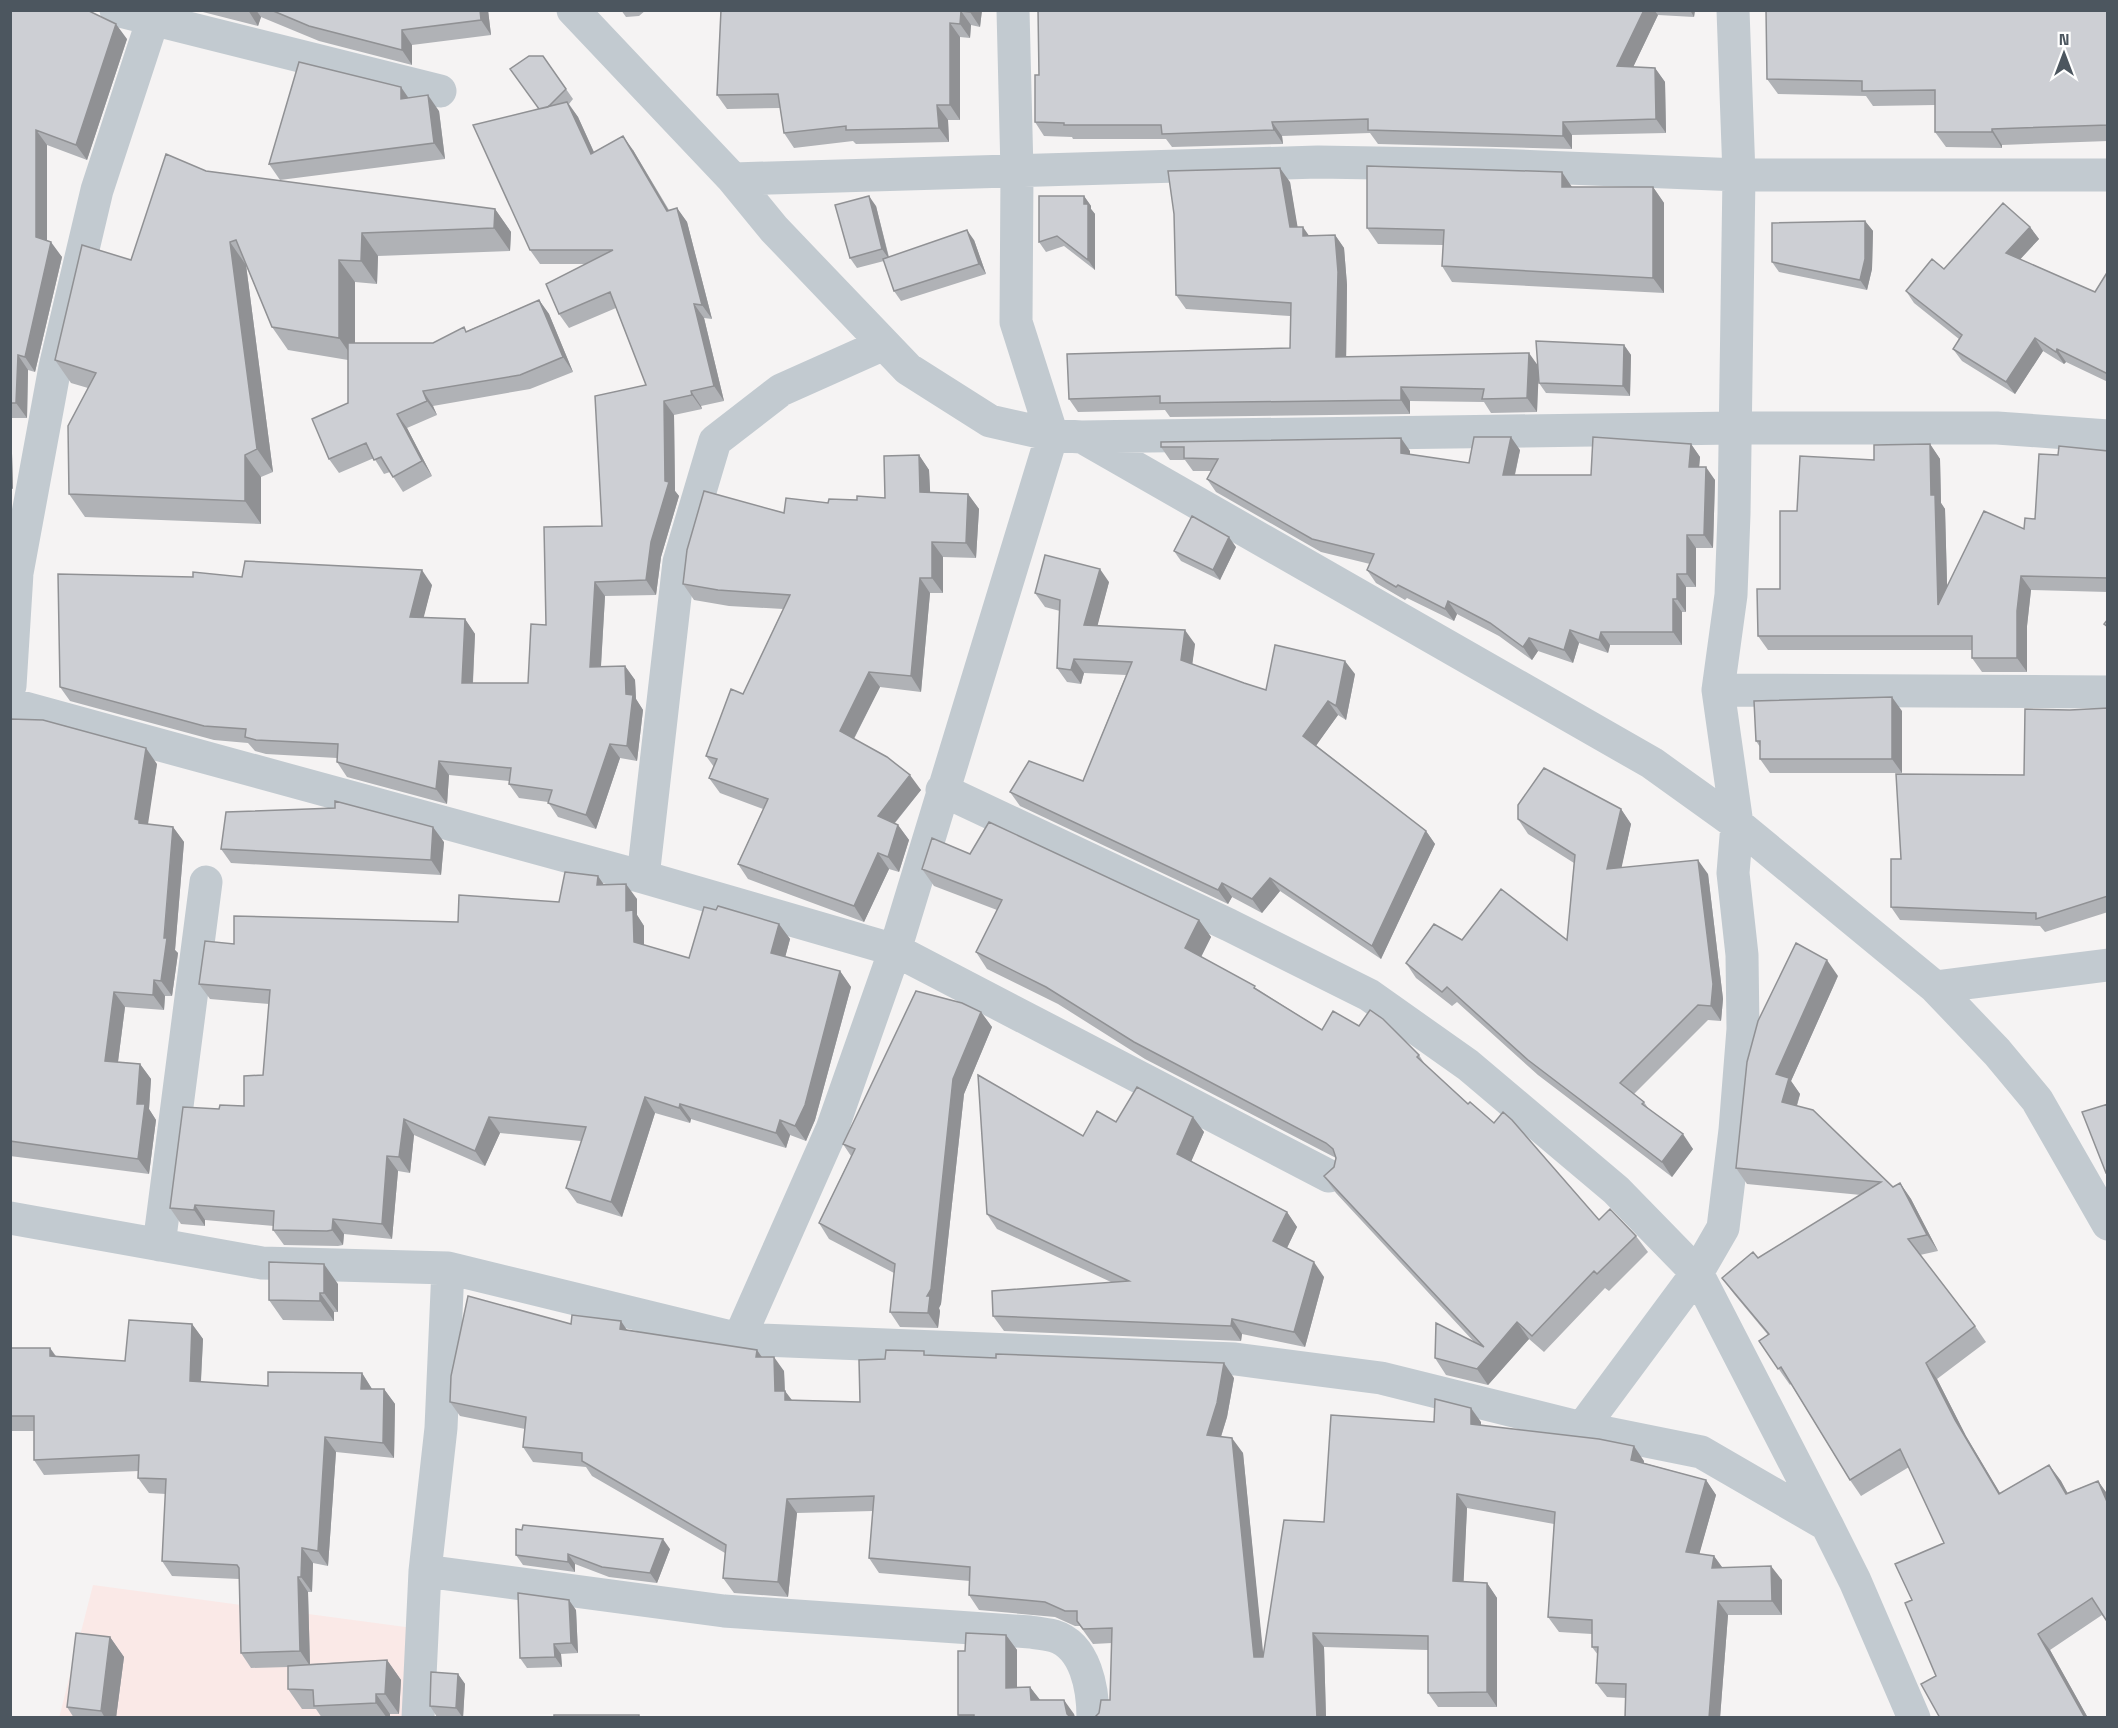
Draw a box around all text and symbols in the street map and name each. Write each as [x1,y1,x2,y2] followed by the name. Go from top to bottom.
[2034,24,2094,84] north arrow
[2059,29,2069,50] text: N

